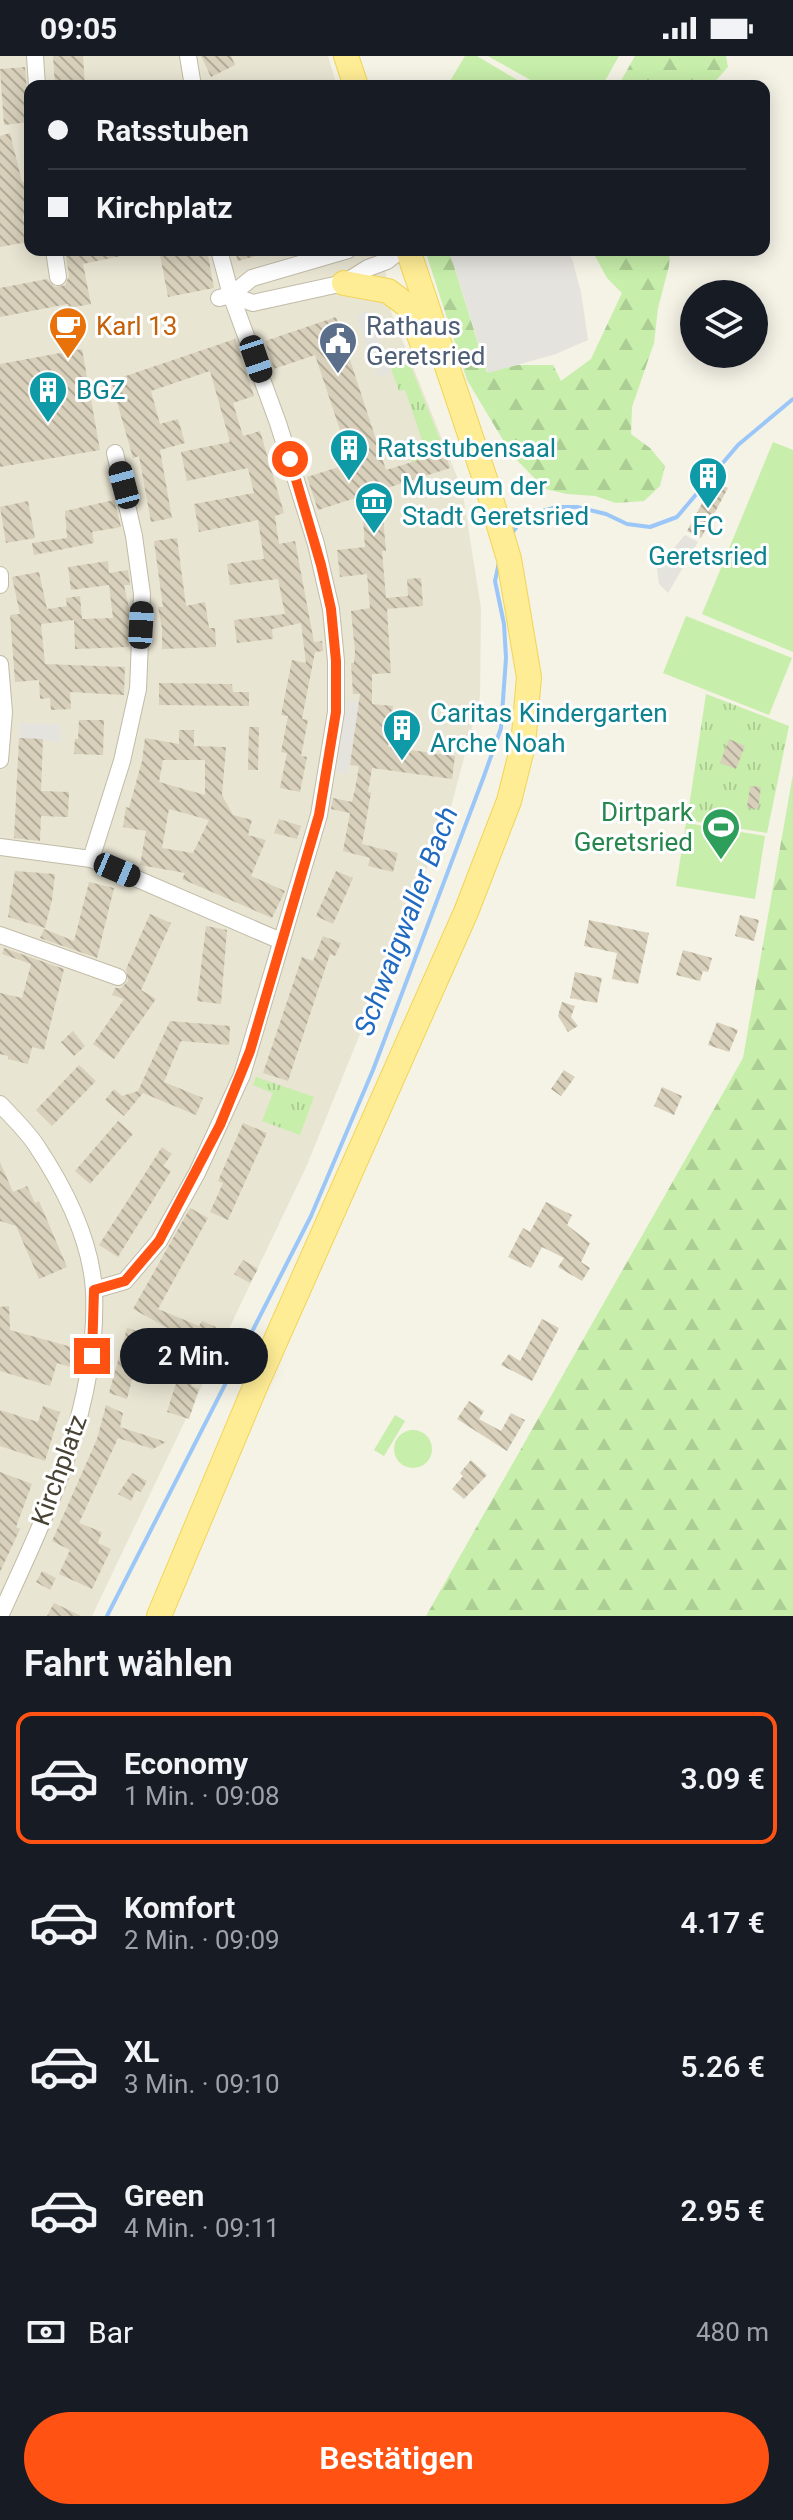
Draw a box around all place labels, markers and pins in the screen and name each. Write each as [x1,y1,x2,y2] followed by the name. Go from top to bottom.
[47,305,89,360] cafe icon: Karl 13
[96,311,177,341] place label: Karl 13
[366,311,485,371] place label: Rathaus Geretsried
[317,320,359,375] public building icon: Rathaus Geretsried
[27,369,69,424] building icon: BGZ
[76,375,126,405] place label: BGZ
[328,427,370,482] building icon: Ratsstubensaal
[377,433,556,463] place label: Ratsstubensaal
[687,455,729,510] building icon: FC Geretsried
[402,471,589,531] place label: Museum der Stadt Geretsried
[353,480,395,535] museum icon: Museum der Stadt Geretsried
[648,511,768,571] place label: FC Geretsried
[430,698,668,758] place label: Caritas Kindergarten Arche Noah
[381,707,423,762] building icon: Caritas Kindergarten Arche Noah
[574,797,694,857] place label: Dirtpark Geretsried
[700,806,742,861] sports icon: Dirtpark Geretsried

